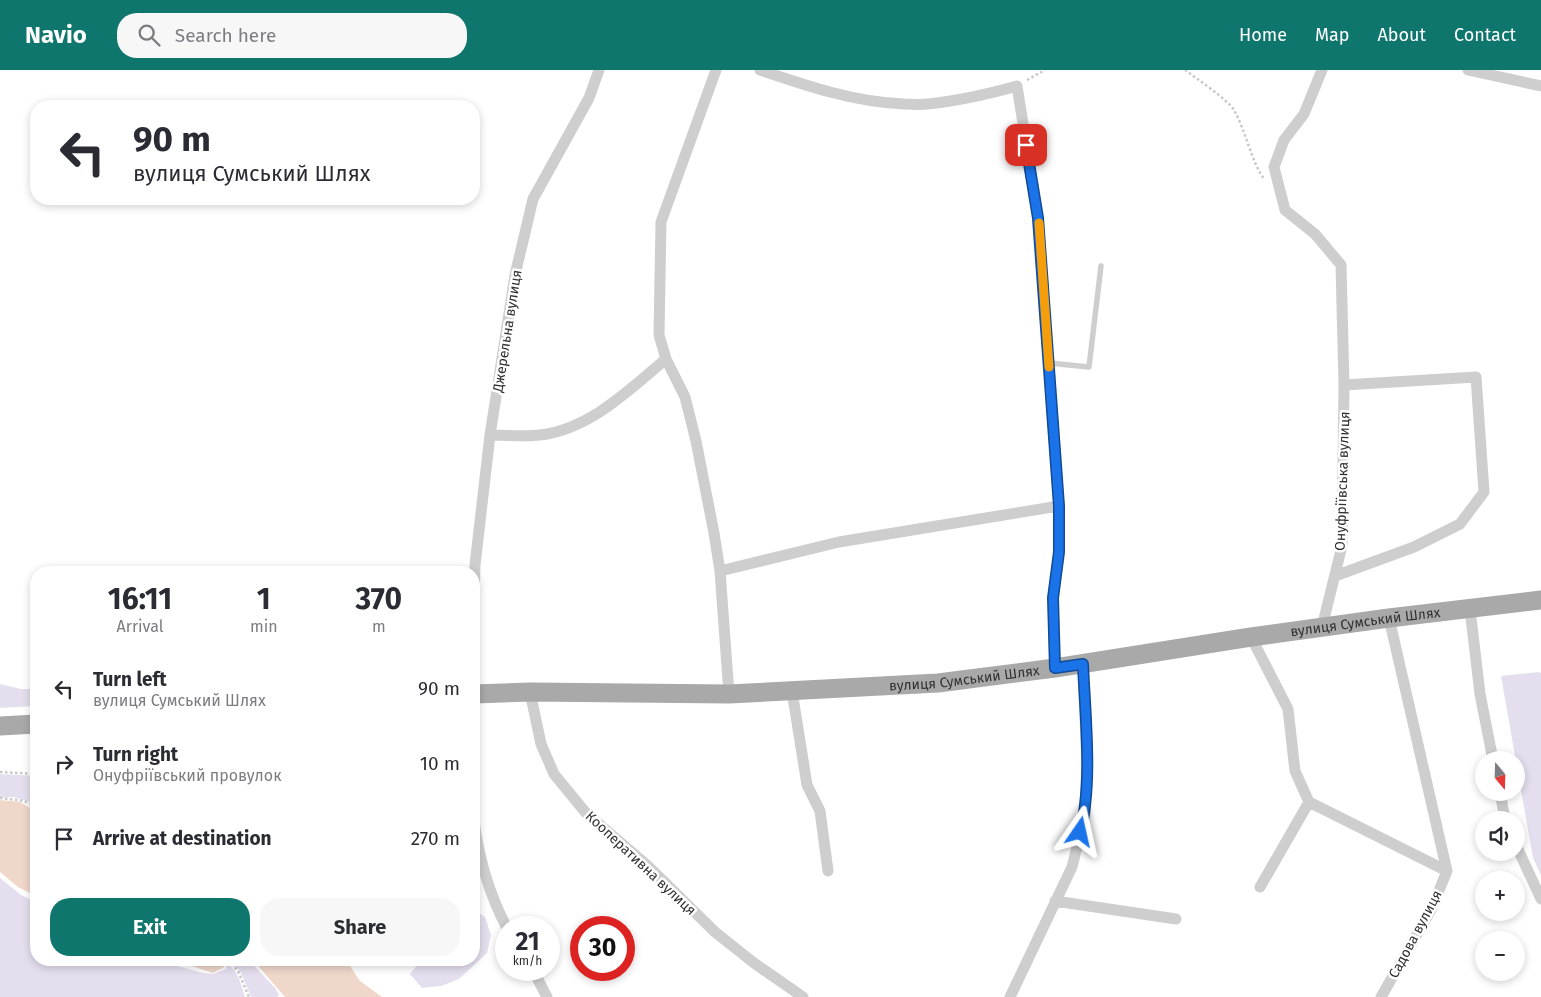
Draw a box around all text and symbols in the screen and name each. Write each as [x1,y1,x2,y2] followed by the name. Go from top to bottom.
[117,13,467,58] search box
[25,21,87,49] text: Navio
[135,21,163,49] icon: search
[175,24,276,47] text: Search here
[1239,24,1287,46] text: Home
[1315,24,1349,46] text: Map
[1377,24,1426,46] text: About
[1454,24,1516,46] text: Contact
[133,118,211,160] text: 90 m
[50,120,115,185] icon: left
[1005,124,1047,166] pin
[1012,131,1040,159] icon: arrive
[133,160,370,187] text: вулиця Сумський Шлях
[489,269,526,394] street label: Джерельна вулиця
[1332,411,1353,551] street label: Онуфріївська вулиця
[108,581,172,617] text: 16:11
[257,581,271,617] text: 1
[355,581,402,617] text: 370
[1289,604,1441,641] street label: вулиця Сумський Шлях
[117,617,163,636] text: Arrival
[250,617,278,636] text: min
[372,617,386,636] text: m
[889,662,1041,695] street label: вулиця Сумський Шлях
[93,668,167,691] text: Turn left
[50,675,78,703] icon: left
[418,677,460,700] text: 90 m
[93,691,266,710] text: вулиця Сумський Шлях
[93,743,178,766] text: Turn right
[50,750,78,778] icon: right
[1475,751,1525,801] north arrow
[1475,751,1525,981] map controls
[420,752,460,775] text: 10 m
[93,766,281,785] text: Онуфріївський провулок
[1053,805,1105,857] position arrow
[582,808,699,919] street label: Кооперативна вулиця
[1475,811,1525,861] button: sound
[50,825,78,853] icon: arrive
[93,827,272,850] text: Arrive at destination
[411,827,460,850] text: 270 m
[1475,871,1525,921] button: +
[1385,887,1446,981] street label: Садова вулиця
[50,898,250,956] button: Exit
[260,898,460,956] button: Share
[570,916,635,981] speed limit sign: 30
[516,927,539,957] text: 21
[1475,931,1525,981] button: −
[513,954,542,968] text: km/h

